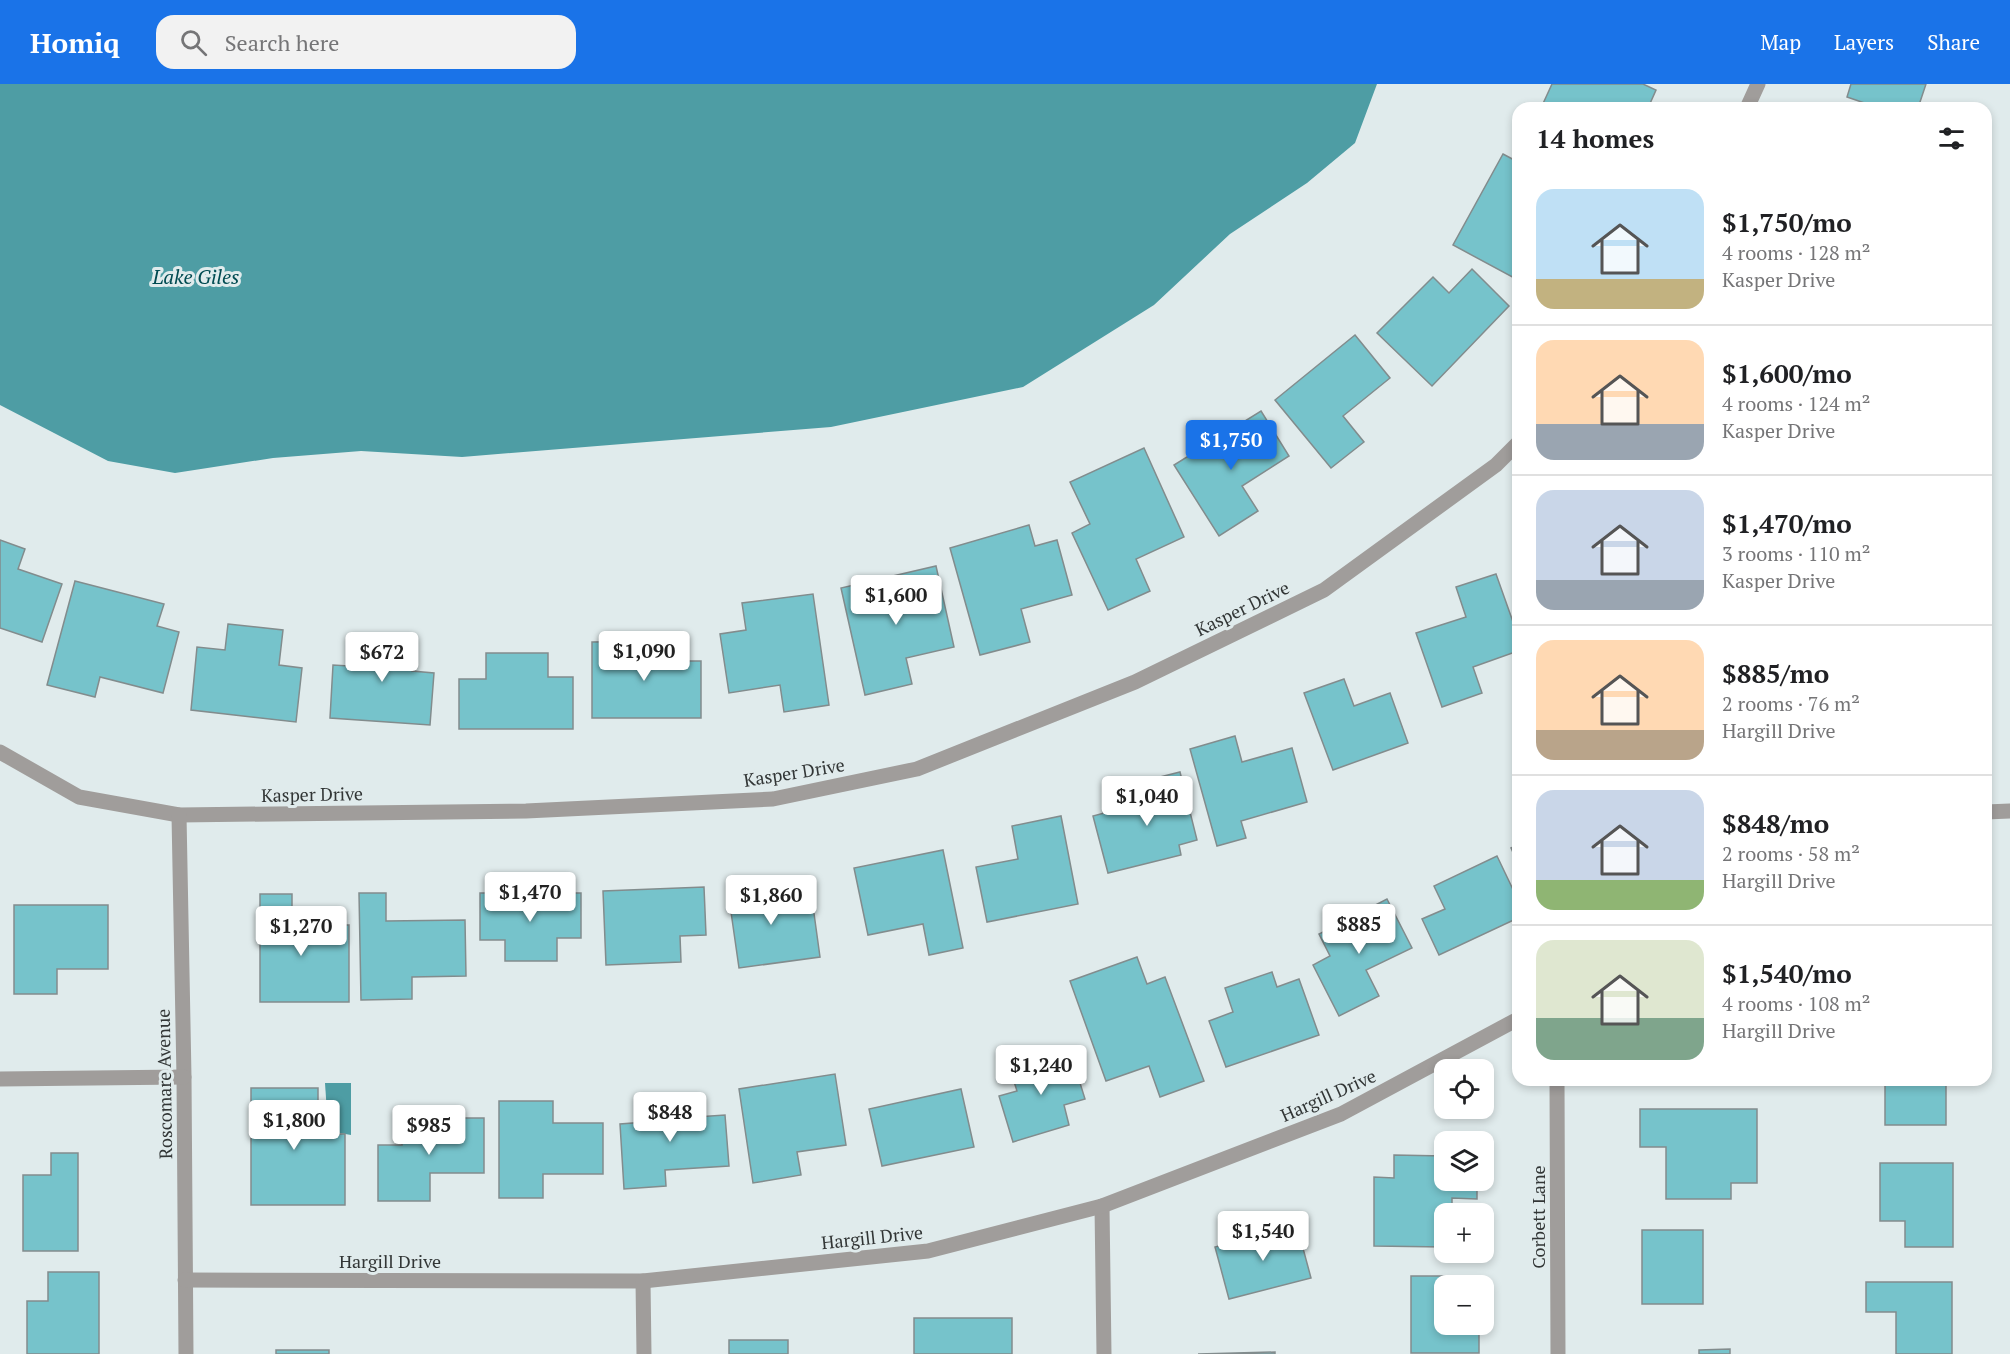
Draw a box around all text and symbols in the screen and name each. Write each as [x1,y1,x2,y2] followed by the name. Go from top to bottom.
[156,15,576,69] search box
[30,24,120,61] text: Homiq
[177,26,210,59] icon: search
[225,28,339,57] text: Search here
[1760,28,1801,56] text: Map
[1834,28,1894,56] text: Layers
[1927,28,1980,56] text: Share
[1536,121,1654,155] text: 14 homes
[1935,122,1968,155] icon: filters
[1722,205,1852,239] text: $1,750/mo
[1584,213,1656,285] icon: home
[1722,239,1870,266] text: 4 rooms · 128 m²
[152,263,239,290] water label: Lake Giles
[1722,266,1835,293] text: Kasper Drive
[1722,356,1852,390] text: $1,600/mo
[1584,364,1656,436] icon: home
[1722,390,1870,417] text: 4 rooms · 124 m²
[1722,417,1835,444] text: Kasper Drive
[1182,420,1280,471] pin: $1,750
[1200,426,1262,453] text: $1,750
[1722,506,1852,540] text: $1,470/mo
[1584,514,1656,586] icon: home
[1722,540,1870,567] text: 3 rooms · 110 m²
[1722,567,1835,594] text: Kasper Drive
[847,575,945,626] pin: $1,600
[1191,575,1293,641] street label: Kasper Drive
[865,581,927,608] text: $1,600
[595,631,693,682] pin: $1,090
[346,632,418,683] pin: $672
[613,637,675,664] text: $1,090
[359,638,405,665] text: $672
[1722,656,1829,690] text: $885/mo
[1584,664,1656,736] icon: home
[1722,690,1860,717] text: 2 rooms · 76 m²
[1722,717,1835,744] text: Hargill Drive
[742,752,846,792] street label: Kasper Drive
[1098,776,1196,827] pin: $1,040
[261,781,363,807] street label: Kasper Drive
[1116,782,1178,809] text: $1,040
[1722,806,1829,840] text: $848/mo
[1584,814,1656,886] icon: home
[1722,840,1860,867] text: 2 rooms · 58 m²
[1722,867,1835,894] text: Hargill Drive
[481,872,579,923] pin: $1,470
[722,875,820,926] pin: $1,860
[499,878,561,905] text: $1,470
[740,881,802,908] text: $1,860
[1323,904,1395,955] pin: $885
[252,906,350,957] pin: $1,270
[1336,910,1382,937] text: $885
[270,912,332,939] text: $1,270
[1722,956,1852,990] text: $1,540/mo
[1584,964,1656,1036] icon: home
[1722,990,1870,1017] text: 4 rooms · 108 m²
[151,1009,177,1159] street label: Roscomare Avenue
[1722,1017,1835,1044] text: Hargill Drive
[992,1045,1090,1096] pin: $1,240
[1010,1051,1072,1078] text: $1,240
[1434,1059,1494,1335] map controls
[1434,1059,1494,1119] button: locate
[1276,1063,1380,1127] street label: Hargill Drive
[634,1092,706,1143] pin: $848
[647,1098,693,1125] text: $848
[245,1100,343,1151] pin: $1,800
[393,1105,465,1156] pin: $985
[263,1106,325,1133] text: $1,800
[406,1111,452,1138] text: $985
[1434,1131,1494,1191] button: layers
[1526,1165,1550,1269] street label: Corbett Lane
[1434,1203,1494,1263] button: +
[1214,1211,1312,1262] pin: $1,540
[1232,1217,1294,1244] text: $1,540
[820,1220,924,1254] street label: Hargill Drive
[339,1249,441,1273] street label: Hargill Drive
[1434,1275,1494,1335] button: −

